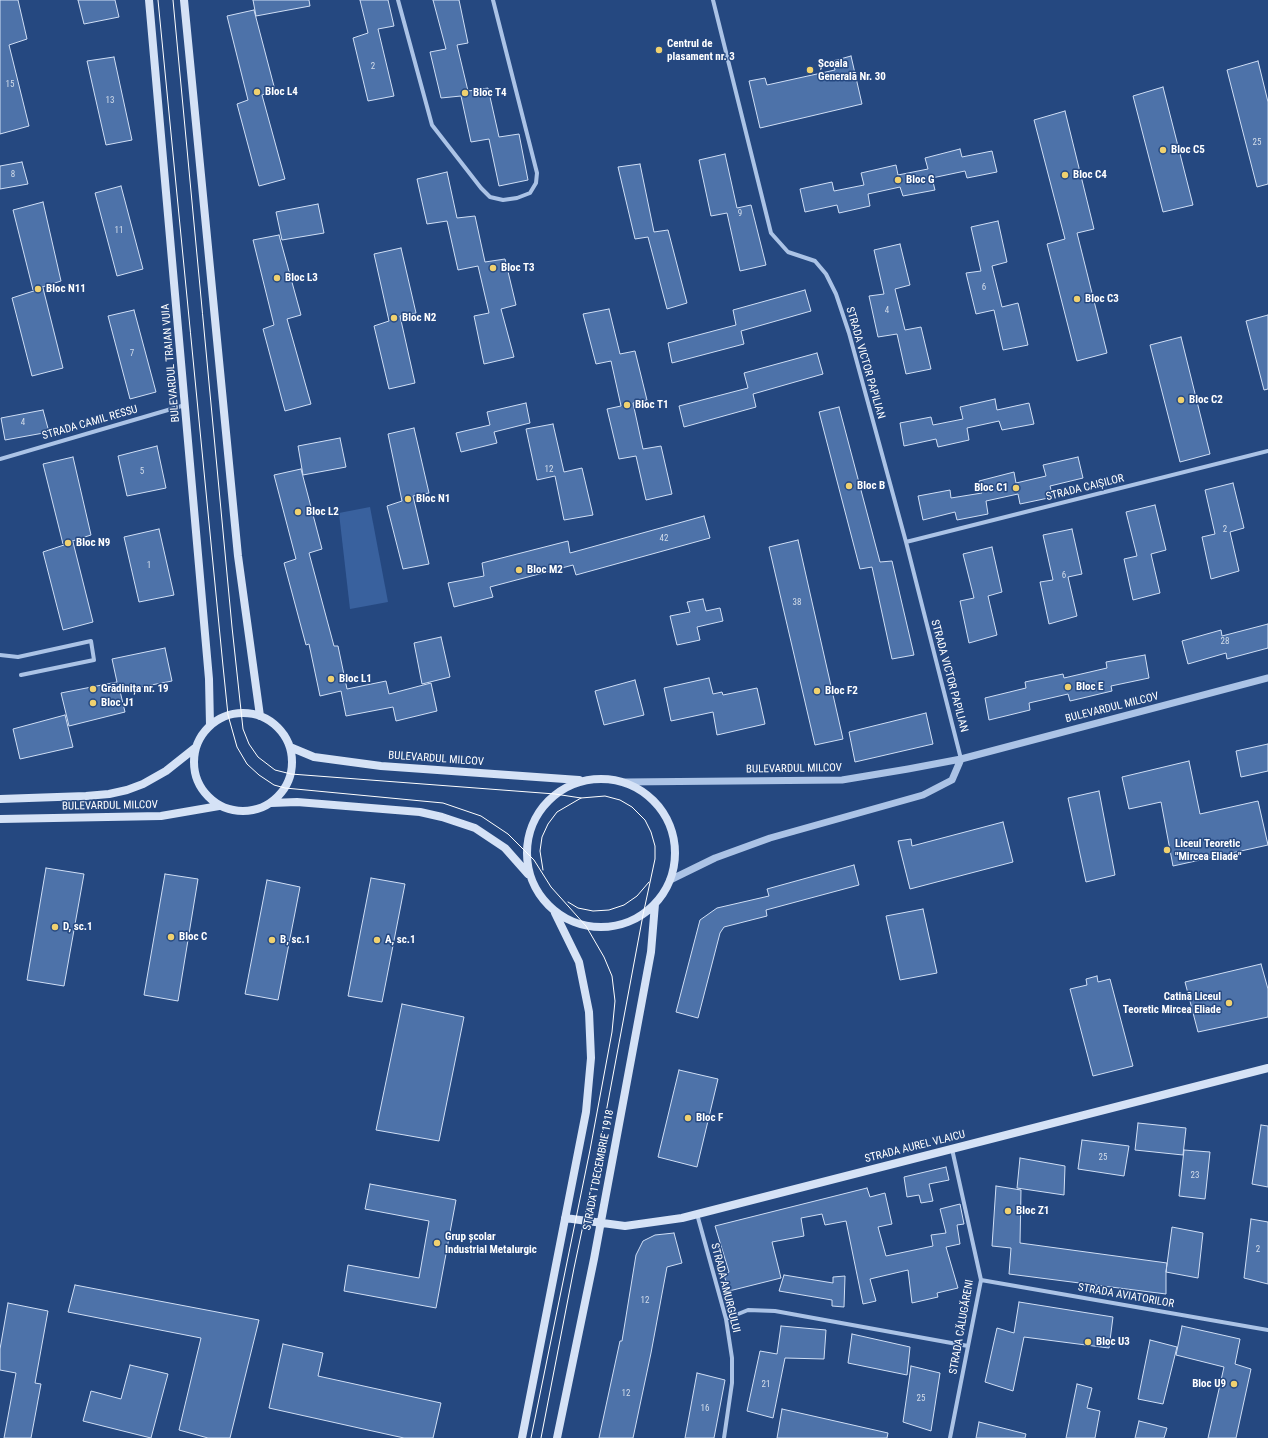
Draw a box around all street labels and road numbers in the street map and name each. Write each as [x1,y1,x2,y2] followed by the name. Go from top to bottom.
[159,303,183,423] street label: BULEVARDUL TRAIAN VUIA
[843,305,887,421] street label: STRADA VICTOR PAPILIAN
[41,403,139,443] street label: STRADA CAMIL RESSU
[1045,472,1125,504] street label: STRADA CAIȘILOR
[928,618,970,734] street label: STRADA VICTOR PAPILIAN
[1064,690,1160,726] street label: BULEVARDUL MILCOV
[388,749,484,769] street label: BULEVARDUL MILCOV
[746,762,842,776] street label: BULEVARDUL MILCOV
[62,799,158,813] street label: BULEVARDUL MILCOV
[581,1109,617,1231] street label: STRADA 1 DECEMBRIE 1918
[863,1128,967,1166] street label: STRADA AUREL VLAICU
[707,1242,743,1334] street label: STRADA AMURGULUI
[947,1279,977,1375] street label: STRADA CĂLUGĂRENI
[1077,1281,1175,1311] street label: STRADA AVIATORILOR

